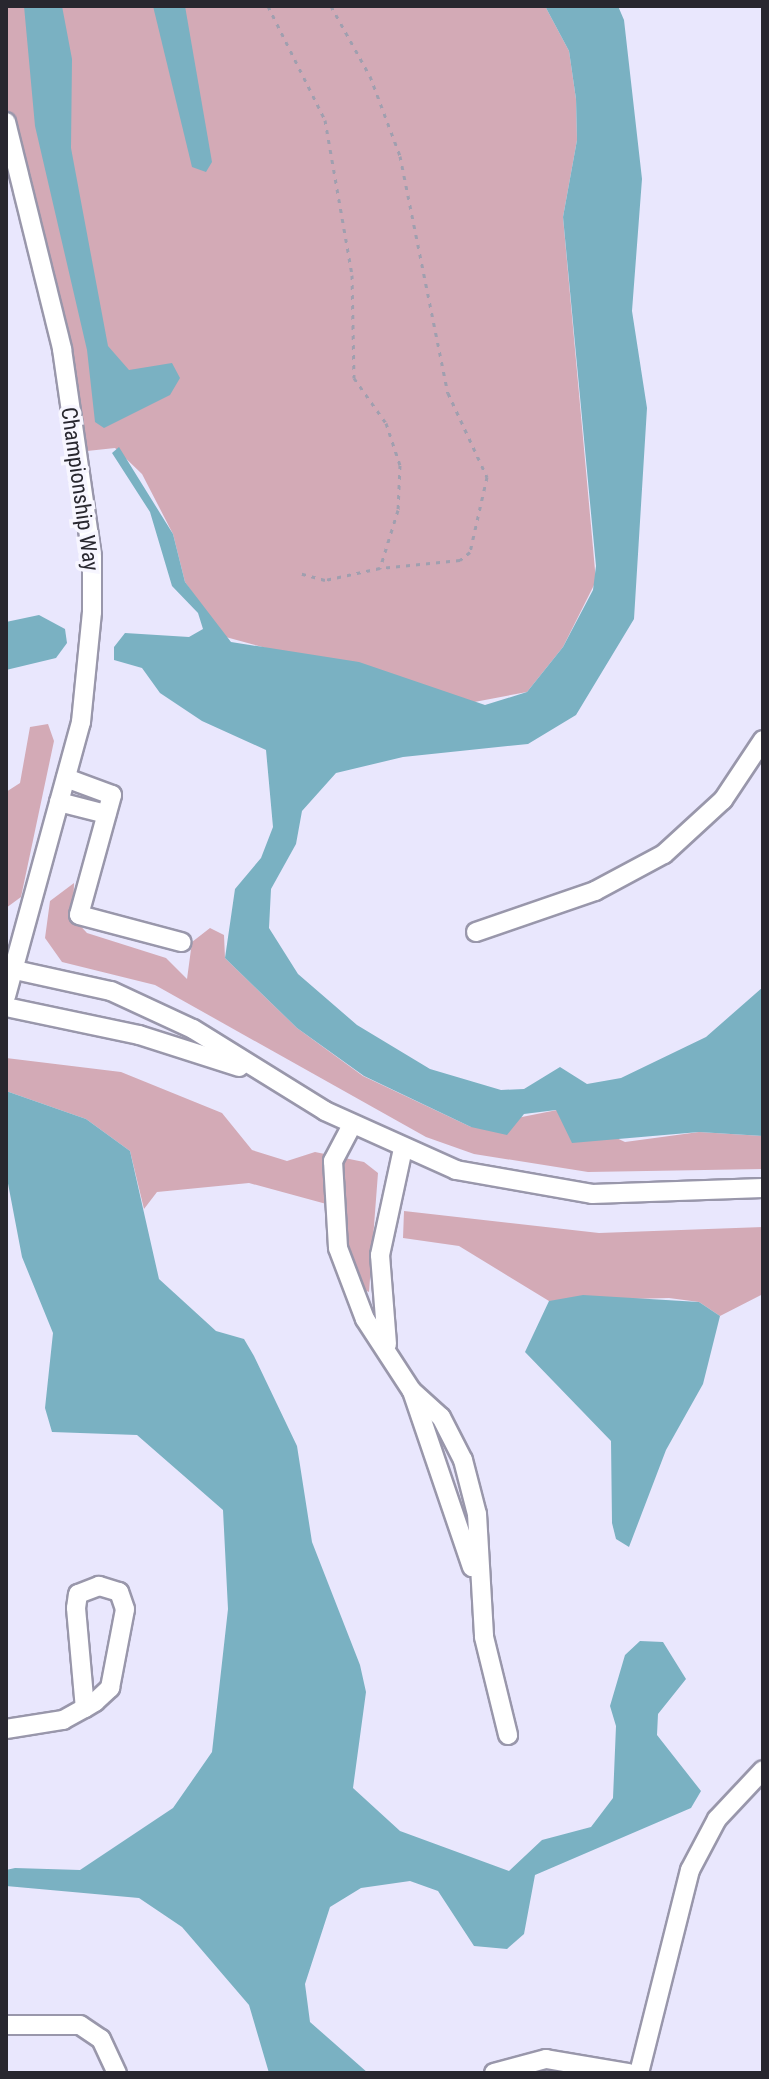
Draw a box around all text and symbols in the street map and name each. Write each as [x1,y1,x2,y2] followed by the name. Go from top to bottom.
[55,405,105,573] street label: Championship Way

